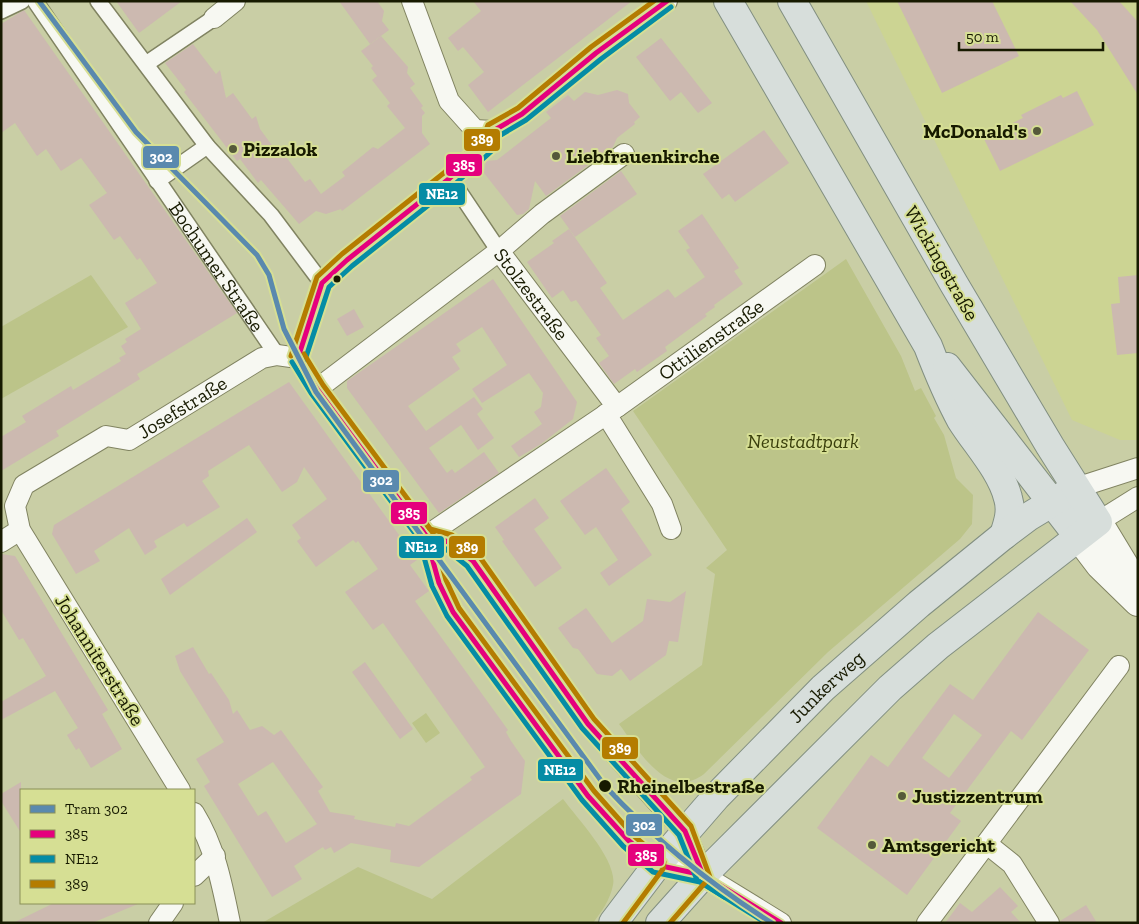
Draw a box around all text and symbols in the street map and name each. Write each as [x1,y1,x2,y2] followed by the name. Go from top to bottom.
[959,20,1103,52] scale bar
[966,28,999,46] text: 50 m
[923,119,1027,143] place label: McDonald's
[1031,125,1043,137] marker: McDonald's
[463,128,501,152] line badge: 389
[471,131,494,148] text: 389
[243,137,317,161] place label: Pizzalok
[227,143,239,155] marker: Pizzalok
[566,144,720,168] place label: Liebfrauenkirche
[142,145,180,169] line badge: 302
[149,149,173,166] text: 302
[550,150,562,162] marker: Liebfrauenkirche
[445,153,483,177] line badge: 385
[453,157,475,174] text: 385
[418,182,466,206] line badge: NE12
[426,186,459,203] text: NE12
[164,197,270,336] street label: Bochumer Straße
[900,201,984,325] street label: Wickingstraße
[489,243,574,345] street label: Stolzestraße
[332,274,342,284] unlabelled marker
[654,294,768,385] street label: Ottilienstraße
[133,371,231,444] street label: Josefstraße
[747,429,859,453] park label: Neustadtpark
[362,469,400,493] line badge: 302
[369,472,393,489] text: 302
[390,501,428,525] line badge: 385
[398,505,420,522] text: 385
[398,535,445,559] line badge: NE12
[448,535,486,559] line badge: 389
[405,539,438,556] text: NE12
[456,539,479,556] text: 389
[50,590,150,730] street label: Johanniterstraße
[784,645,869,728] street label: Junkerweg
[601,736,639,760] line badge: 389
[609,740,632,757] text: 389
[537,758,584,782] line badge: NE12
[544,762,577,779] text: NE12
[617,774,765,798] place label: Rheinelbestraße
[597,778,613,794] marker: Rheinelbestraße
[912,784,1043,808] place label: Justizzentrum
[20,789,195,904] legend
[896,790,908,802] marker: Justizzentrum
[65,800,128,818] text: Tram 302
[625,813,663,837] line badge: 302
[632,817,656,834] text: 302
[65,825,88,843] text: 385
[882,833,996,857] place label: Amtsgericht
[866,839,878,851] marker: Amtsgericht
[627,843,665,867] line badge: 385
[635,847,657,864] text: 385
[65,850,99,868] text: NE12
[65,875,88,893] text: 389

